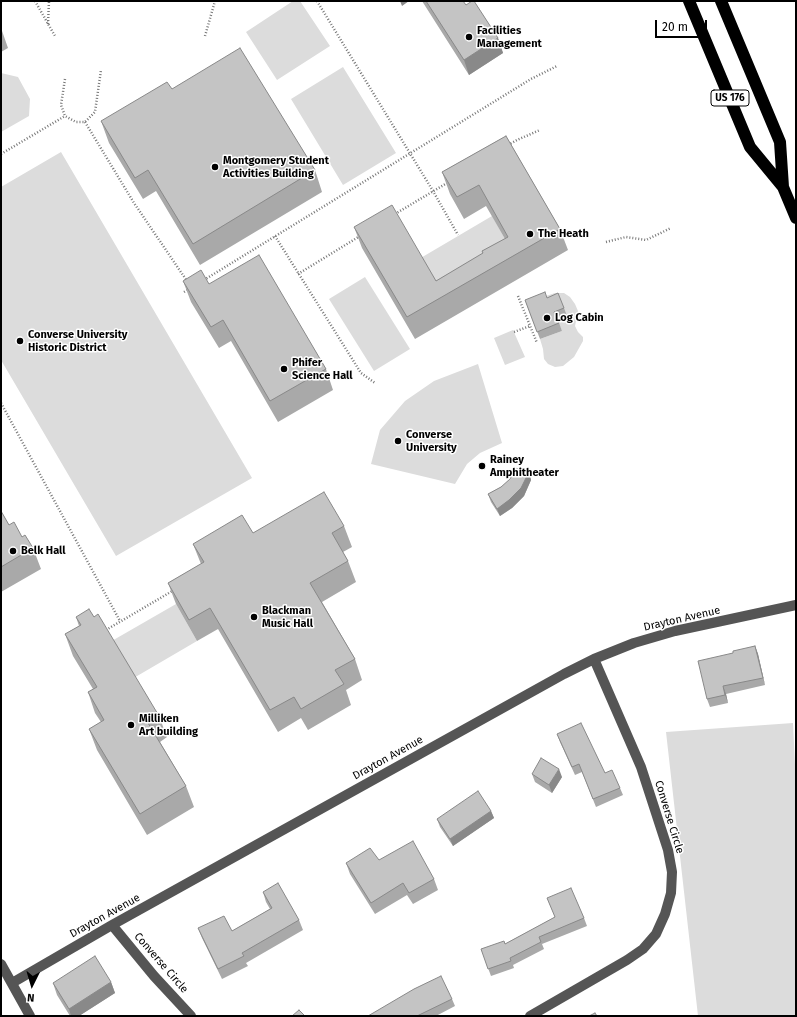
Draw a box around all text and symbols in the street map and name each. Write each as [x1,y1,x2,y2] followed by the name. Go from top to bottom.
[657,12,709,38] scale bar
[662,20,688,34] text: 20 m
[477,24,542,50] place label: Facilities Management
[464,32,474,42] marker: Facilities Management
[711,90,749,106] road number: US 176
[223,154,329,180] place label: Montgomery Student Activities Building
[210,162,220,172] marker: Montgomery Student Activities Building
[538,227,589,241] place label: The Heath
[525,229,535,239] marker: The Heath
[555,311,604,325] place label: Log Cabin
[542,313,552,323] marker: Log Cabin
[28,328,128,354] place label: Converse University Historic District
[15,336,25,346] marker: Converse University Historic District
[292,356,353,382] place label: Phifer Science Hall
[279,364,289,374] marker: Phifer Science Hall
[406,428,457,454] place label: Converse University
[393,436,403,446] marker: Converse University
[490,453,559,479] place label: Rainey Amphitheater
[477,461,487,471] marker: Rainey Amphitheater
[21,544,66,558] place label: Belk Hall
[8,546,18,556] marker: Belk Hall
[262,604,313,630] place label: Blackman Music Hall
[642,604,722,634] street label: Drayton Avenue
[249,612,259,622] marker: Blackman Music Hall
[139,712,198,738] place label: Milliken Art building
[126,720,136,730] marker: Milliken Art building
[351,733,425,783] street label: Drayton Avenue
[652,779,686,855] street label: Converse Circle
[68,891,142,941] street label: Drayton Avenue
[131,930,191,996] street label: Converse Circle
[12,965,52,1005] north arrow
[27,991,35,1004] text: N

